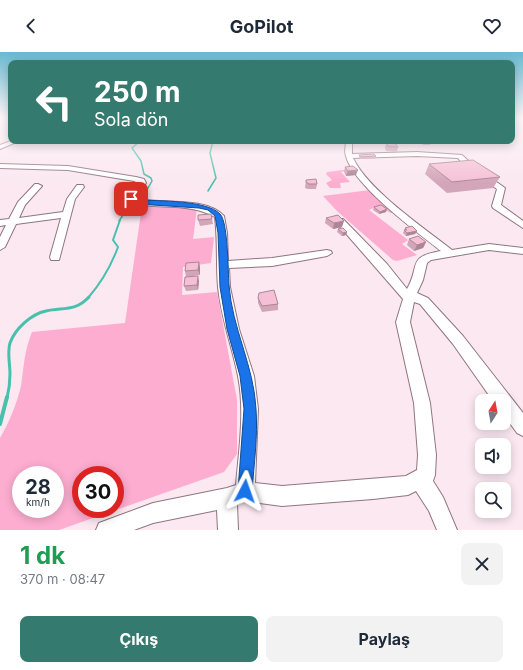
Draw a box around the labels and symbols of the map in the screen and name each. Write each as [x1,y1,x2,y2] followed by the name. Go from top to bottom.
[114,182,148,216] pin
[475,394,511,430] north arrow
[72,466,124,518] speed limit sign: 30
[224,470,266,512] position arrow

